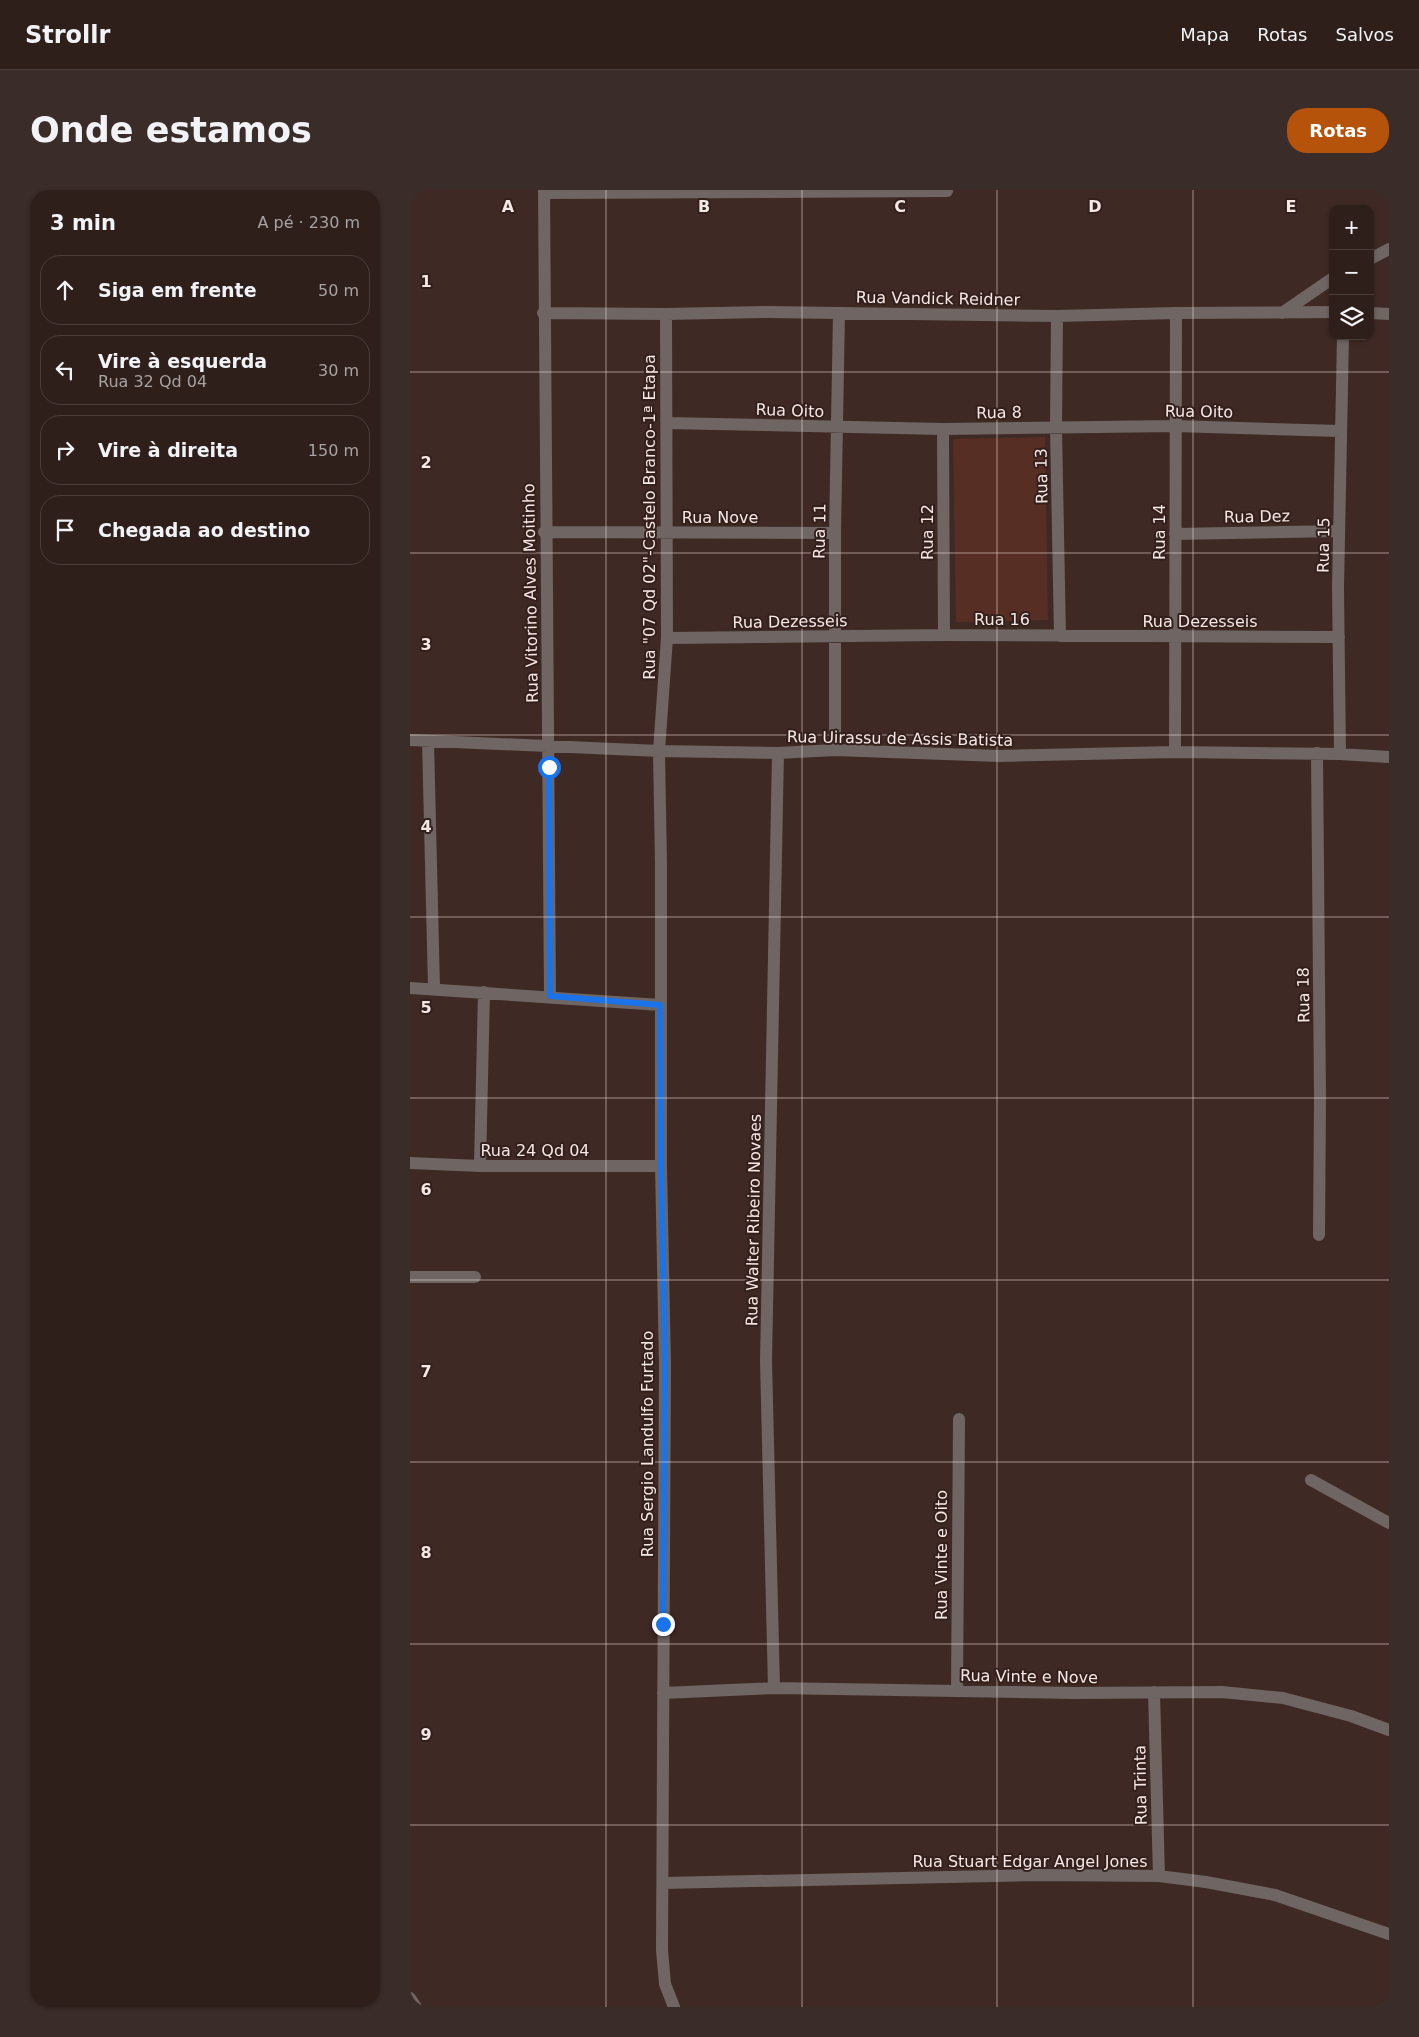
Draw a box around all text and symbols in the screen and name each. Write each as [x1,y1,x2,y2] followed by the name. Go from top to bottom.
[25,21,110,49] text: Strollr
[1180,24,1229,45] text: Mapa
[1257,24,1308,45] text: Rotas
[1336,24,1394,45] text: Salvos
[1287,108,1389,153] button: Rotas
[30,110,312,150] text: Onde estamos
[502,197,515,216] text: A
[698,197,710,216] text: B
[894,197,906,216] text: C
[1088,197,1102,216] text: D
[1286,197,1296,216] text: E
[1329,205,1374,340] map controls
[1329,205,1374,250] button: +
[50,211,116,235] text: 3 min
[258,213,360,232] text: A pé · 230 m
[1329,250,1374,295] button: −
[420,272,432,291] text: 1
[51,276,79,304] icon: ahead
[98,279,257,301] text: Siga em frente
[318,281,359,300] text: 50 m
[856,288,1021,309] street label: Rua Vandick Reidner
[1329,295,1374,340] button: layers
[98,350,267,372] text: Vire à esquerda
[640,354,659,680] street label: Rua "07 Qd 02"-Castelo Branco-1ª Etapa
[51,356,79,384] icon: left
[318,361,359,380] text: 30 m
[98,372,207,391] text: Rua 32 Qd 04
[755,400,825,421] street label: Rua Oito
[1165,401,1233,422] street label: Rua Oito
[976,403,1022,422] street label: Rua 8
[51,436,79,464] icon: right
[98,439,238,461] text: Vire à direita
[308,441,359,460] text: 150 m
[1032,448,1051,504] street label: Rua 13
[420,453,432,472] text: 2
[519,483,542,703] street label: Rua Vitorino Alves Moitinho
[810,503,829,559] street label: Rua 11
[918,504,937,560] street label: Rua 12
[1150,504,1169,560] street label: Rua 14
[1224,506,1290,527] street label: Rua Dez
[682,508,758,527] street label: Rua Nove
[51,516,79,544] icon: arrive
[1314,517,1333,573] street label: Rua 15
[98,519,310,541] text: Chegada ao destino
[974,610,1030,629] street label: Rua 16
[732,611,848,632] street label: Rua Dezesseis
[1142,612,1258,631] street label: Rua Dezesseis
[420,635,432,654] text: 3
[787,727,1013,750] street label: Rua Uirassu de Assis Batista
[538,756,561,779] route start
[420,817,432,836] text: 4
[1294,967,1313,1023] street label: Rua 18
[420,998,432,1017] text: 5
[742,1114,765,1326] street label: Rua Walter Ribeiro Novaes
[480,1141,590,1160] street label: Rua 24 Qd 04
[420,1180,432,1199] text: 6
[638,1331,657,1557] street label: Rua Sergio Landulfo Furtado
[420,1362,432,1381] text: 7
[932,1490,951,1620] street label: Rua Vinte e Oito
[420,1543,432,1562] text: 8
[652,1613,675,1636] route end
[960,1666,1098,1687] street label: Rua Vinte e Nove
[420,1725,432,1744] text: 9
[1130,1745,1151,1825] street label: Rua Trinta
[912,1852,1148,1871] street label: Rua Stuart Edgar Angel Jones

